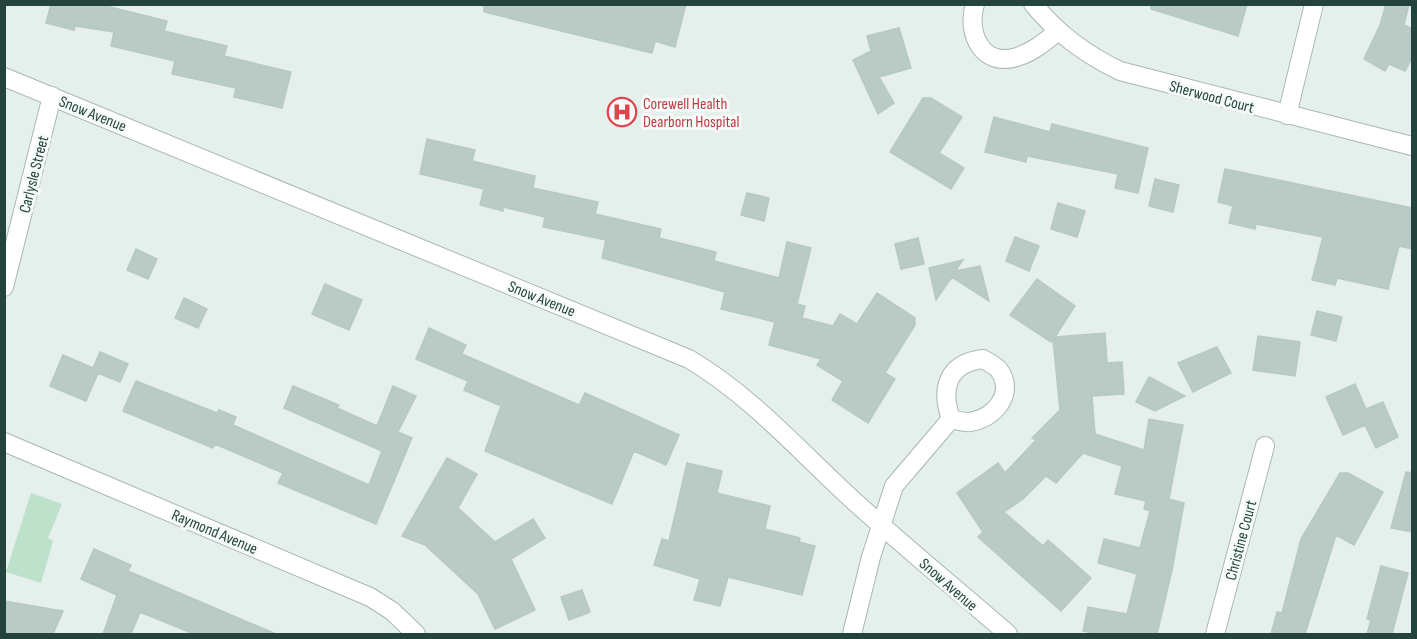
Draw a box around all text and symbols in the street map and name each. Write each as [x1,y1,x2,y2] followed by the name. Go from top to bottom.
[1167,77,1256,118] street label: Sherwood Court
[56,92,129,136] street label: Snow Avenue
[643,95,739,132] place label: Corewell Health Dearborn Hospital
[606,96,638,128] hospital icon: Corewell Health Dearborn Hospital
[16,134,53,215] street label: Carlysle Street
[505,277,578,321] street label: Snow Avenue
[1222,498,1261,583] street label: Christine Court
[169,506,260,559] street label: Raymond Avenue
[915,555,981,616] street label: Snow Avenue

